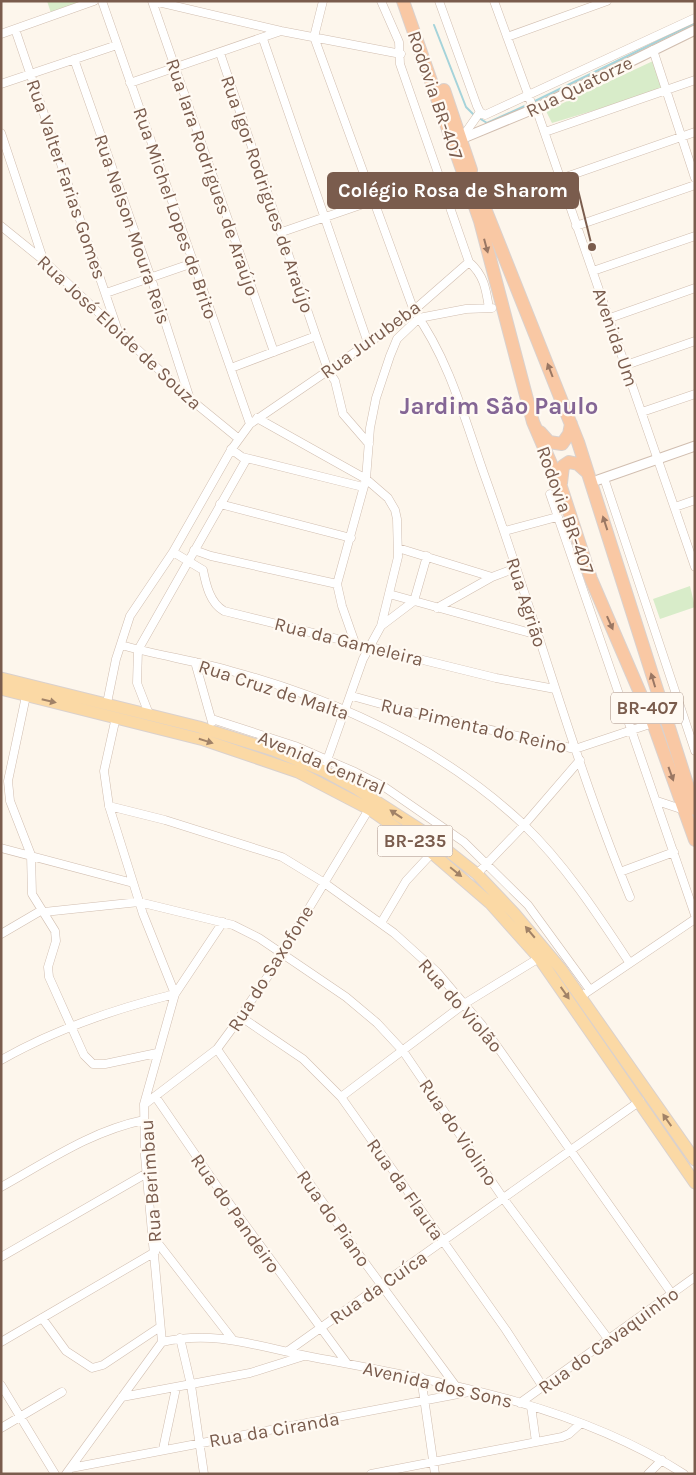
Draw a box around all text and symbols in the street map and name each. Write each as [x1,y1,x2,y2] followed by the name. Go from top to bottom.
[403,28,467,163] street label: Rodovia BR-407
[523,52,636,122] street label: Rua Quatorze
[161,56,263,299] street label: Rua Iara Rodrigues de Araújo
[216,73,318,316] street label: Rua Igor Rodrigues de Araújo
[21,77,111,282] street label: Rua Valter Farias Gomes
[128,104,222,322] street label: Rua Michel Lopes de Brito
[89,131,175,327] street label: Rua Nelson Moura Reis
[328,173,578,208] callout: Colégio Rosa de Sharom
[338,179,568,202] text: Colégio Rosa de Sharom
[482,239,490,254] one-way arrow
[33,251,206,415] street label: Rua José Eloide de Souza
[588,285,642,390] street label: Avenida Um
[316,296,425,384] street label: Rua Jurubeba
[546,362,554,377] one-way arrow
[400,392,598,420] district label: Jardim São Paulo
[532,443,598,577] street label: Rodovia BR-407
[600,515,608,530] one-way arrow
[501,555,551,650] street label: Rua Agrião
[272,613,425,671] street label: Rua da Gameleira
[607,616,615,630] one-way arrow
[196,655,352,725] street label: Rua Cruz de Malta
[648,672,656,687] one-way arrow
[611,692,683,724] road number: BR-407
[379,694,569,758] street label: Rua Pimenta do Reino
[41,697,56,705] one-way arrow
[255,726,388,800] street label: Avenida Central
[199,737,214,745] one-way arrow
[667,767,675,782] one-way arrow
[389,809,403,818] one-way arrow
[378,826,452,856] road number: BR-235
[450,867,463,878] one-way arrow
[223,901,318,1036] street label: Rua do Saxofone
[525,926,536,939] one-way arrow
[414,954,507,1057] street label: Rua do Violão
[560,986,570,999] one-way arrow
[414,1075,502,1190] street label: Rua do Violino
[662,1113,672,1127] one-way arrow
[136,1119,166,1243] street label: Rua Berimbau
[362,1134,448,1245] street label: Rua da Flauta
[186,1150,285,1277] street label: Rua do Pandeiro
[292,1166,375,1271] street label: Rua do Piano
[326,1246,431,1329] street label: Rua da Cuíca
[534,1283,683,1399] street label: Rua do Cavaquinho
[361,1357,515,1413] street label: Avenida dos Sons
[207,1408,341,1452] street label: Rua da Ciranda

